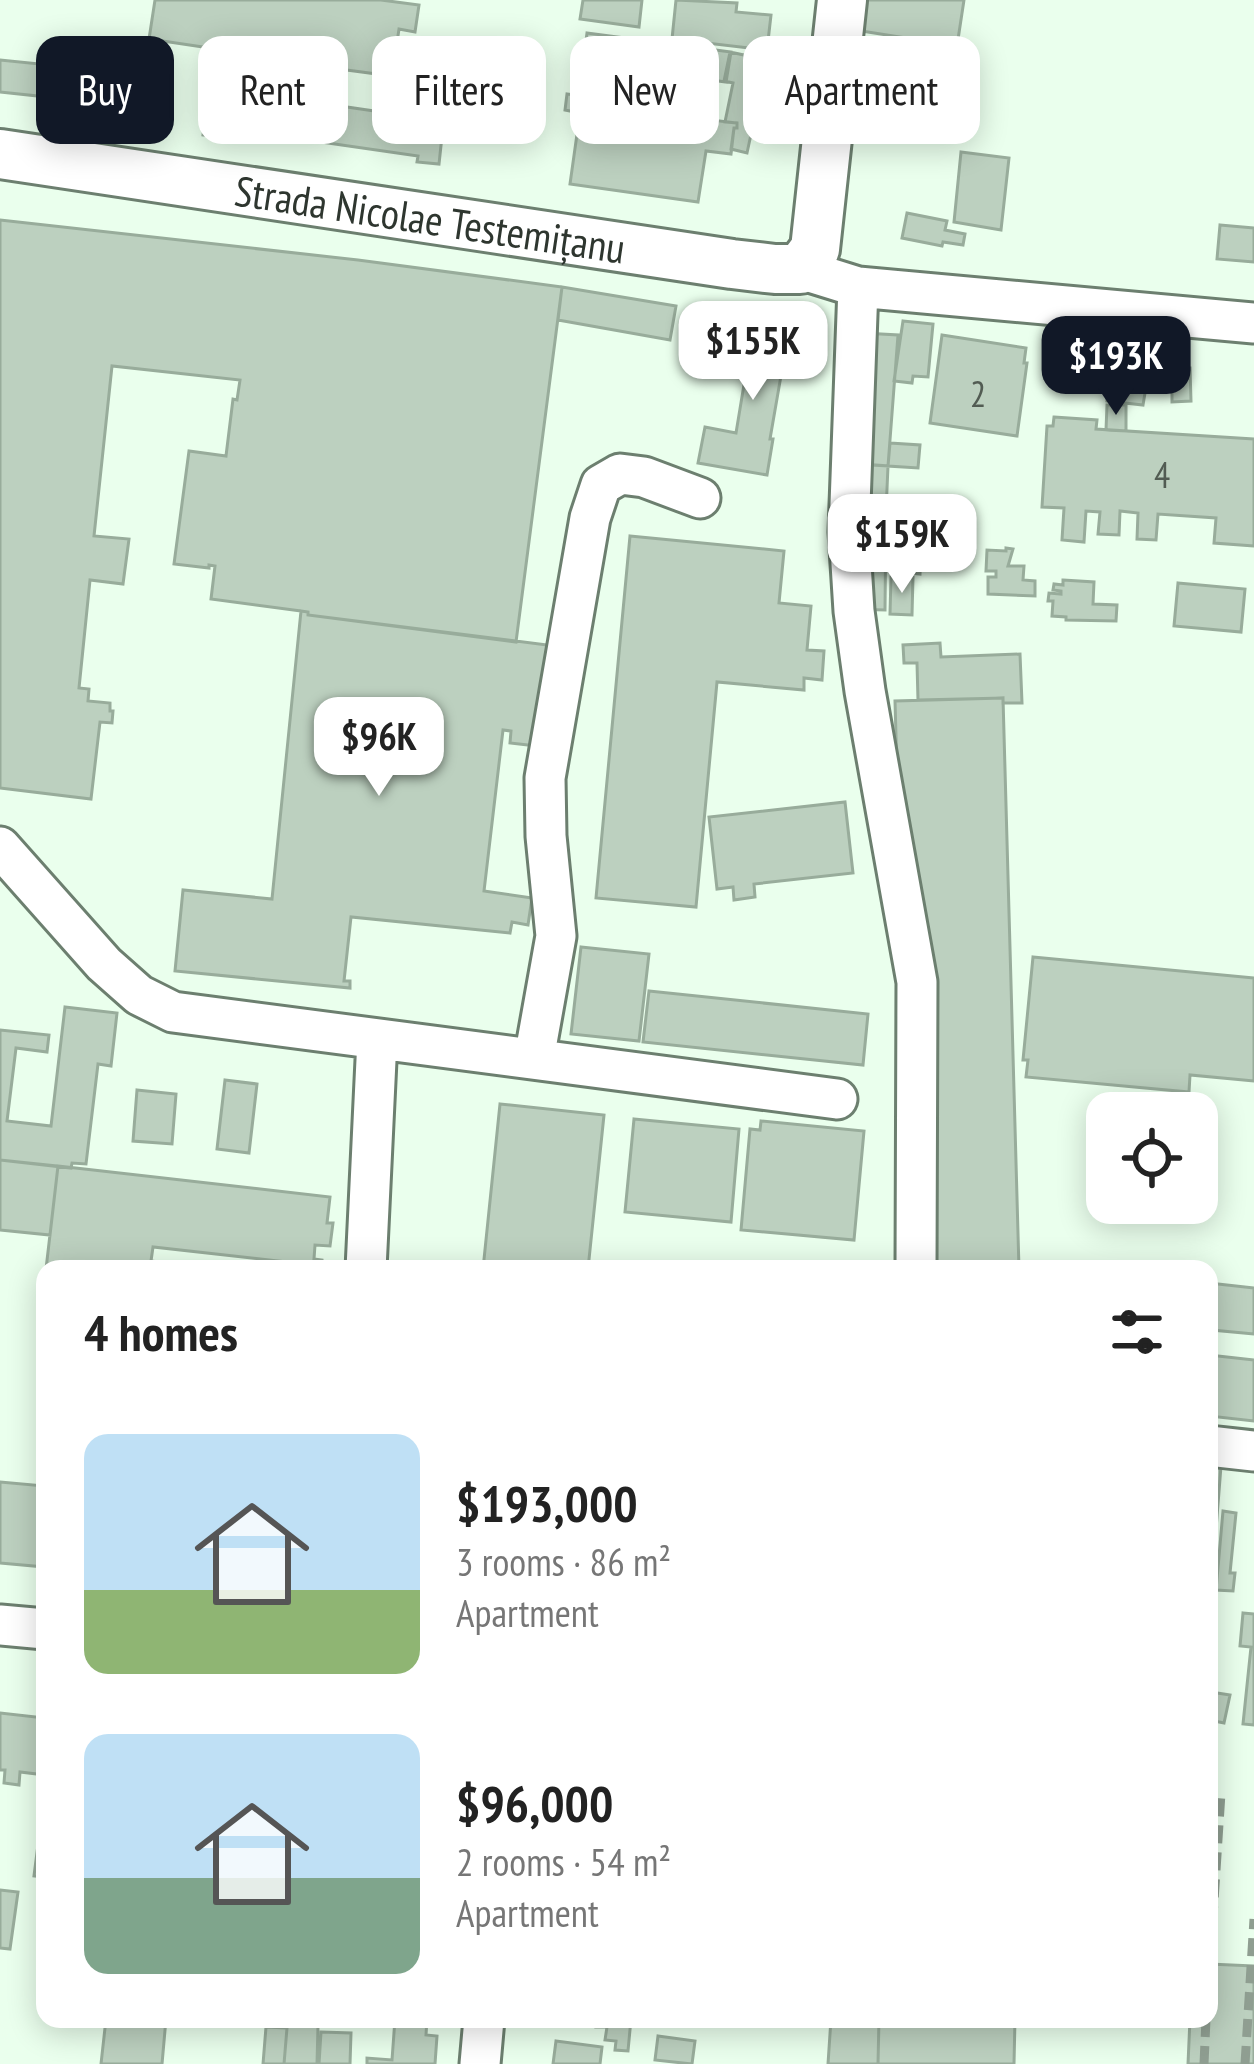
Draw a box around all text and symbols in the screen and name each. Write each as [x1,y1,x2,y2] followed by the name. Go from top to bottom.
[36,36,174,144] chip: Buy
[198,36,348,144] chip: Rent
[372,36,546,144] chip: Filters
[570,36,719,144] chip: New
[743,36,980,144] chip: Apartment
[231,162,629,275] street label: Strada Nicolae Testemițanu
[669,301,837,403] pin: $155K
[706,314,800,365] text: $155K
[1032,316,1200,418] pin: $193K
[1069,329,1163,380] text: $193K
[970,370,986,417] house number: 2
[1154,451,1170,498] house number: 4
[818,494,986,596] pin: $159K
[855,507,949,558] text: $159K
[308,697,450,799] pin: $96K
[341,710,417,761] text: $96K
[1086,1092,1218,1224] map controls
[1086,1092,1218,1224] button: locate
[84,1299,238,1365] text: 4 homes
[1104,1299,1170,1365] icon: filters
[456,1470,638,1536] text: $193,000
[180,1482,324,1626] icon: home
[456,1536,671,1587] text: 3 rooms · 86 m²
[456,1587,599,1638] text: Apartment
[456,1770,613,1836] text: $96,000
[180,1782,324,1926] icon: home
[456,1836,671,1887] text: 2 rooms · 54 m²
[456,1887,599,1938] text: Apartment

